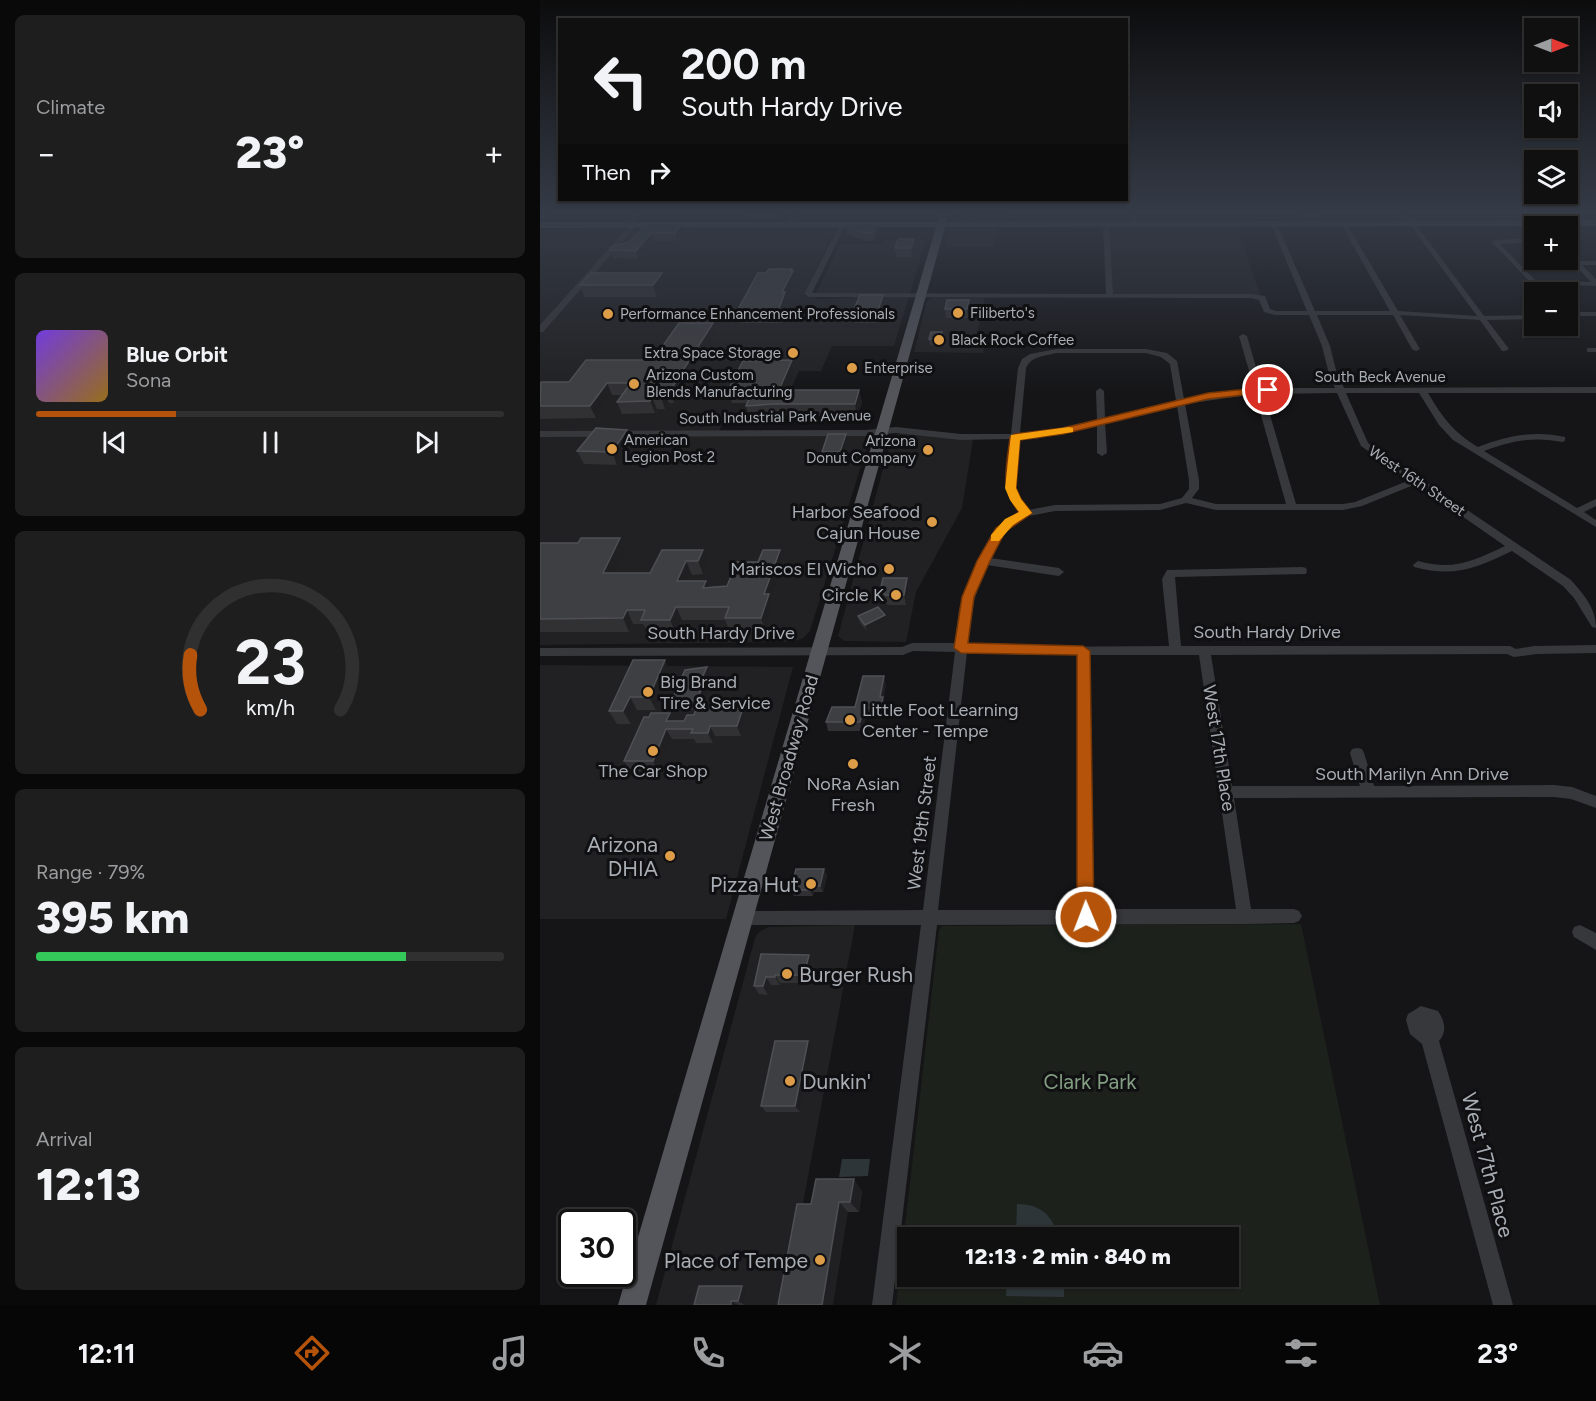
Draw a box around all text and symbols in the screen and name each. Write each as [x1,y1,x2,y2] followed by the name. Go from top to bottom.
[1524,18,1578,72] north arrow
[1524,18,1578,336] map controls
[681,39,806,90] text: 200 m
[582,42,660,120] icon: left
[1524,84,1578,138] button: sound
[681,90,903,123] text: South Hardy Drive
[36,95,105,119] text: Climate
[236,125,304,179] text: 23°
[36,134,57,173] text: −
[483,134,504,173] text: +
[1524,150,1578,204] button: layers
[643,156,676,189] icon: right
[582,159,631,186] text: Then
[1524,216,1578,270] button: +
[1524,282,1578,336] button: −
[970,304,1035,322] place label: Filiberto's
[620,305,895,323] place label: Performance Enhancement Professionals
[951,306,965,320] marker: Filiberto's
[601,307,615,321] marker: Performance Enhancement Professionals
[951,331,1074,349] place label: Black Rock Coffee
[932,333,946,347] marker: Black Rock Coffee
[126,341,228,368] text: Blue Orbit
[644,344,781,362] place label: Extra Space Storage
[786,346,800,360] marker: Extra Space Storage
[864,359,933,377] place label: Enterprise
[845,361,859,375] marker: Enterprise
[1242,364,1293,415] pin
[646,366,793,401] place label: Arizona Custom Blends Manufacturing
[126,368,171,392] text: Sona
[1314,368,1446,386] street label: South Beck Avenue
[1251,373,1284,406] icon: arrive
[627,377,641,391] marker: Arizona Custom Blends Manufacturing
[679,406,871,428] street label: South Industrial Park Avenue
[98,426,131,459] icon: previous
[254,426,287,459] icon: pause
[410,426,443,459] icon: next
[624,431,715,466] place label: American Legion Post 2
[806,432,916,467] place label: Arizona Donut Company
[605,442,619,456] marker: American Legion Post 2
[1365,442,1469,520] street label: West 16th Street
[921,443,935,457] marker: Arizona Donut Company
[792,501,920,544] place label: Harbor Seafood Cajun House
[925,515,939,529] marker: Harbor Seafood Cajun House
[730,558,877,580] place label: Mariscos El Wicho
[882,562,896,576] marker: Mariscos El Wicho
[822,584,884,606] place label: Circle K
[889,588,903,602] marker: Circle K
[1193,621,1341,643] street label: South Hardy Drive
[647,622,795,644] street label: South Hardy Drive
[235,625,305,700] text: 23
[660,671,771,714] place label: Big Brand Tire & Service
[755,673,823,843] street label: West Broadway Road
[1198,683,1240,813] street label: West 17th Place
[641,685,655,699] marker: Big Brand Tire & Service
[246,695,294,720] text: km/h
[862,699,1018,742] place label: Little Foot Learning Center - Tempe
[843,713,857,727] marker: Little Foot Learning Center - Tempe
[646,744,660,758] marker: The Car Shop
[903,754,941,892] street label: West 19th Street
[846,757,860,771] marker: NoRa Asian Fresh
[598,760,708,782] place label: The Car Shop
[1315,763,1509,785] street label: South Marilyn Ann Drive
[806,773,900,816] place label: NoRa Asian Fresh
[587,832,658,881] place label: Arizona DHIA
[663,849,677,863] marker: Arizona DHIA
[36,860,145,884] text: Range · 79%
[710,872,799,897] place label: Pizza Hut
[804,877,818,891] marker: Pizza Hut
[1054,885,1118,949] position arrow
[36,890,189,944] text: 395 km
[799,962,913,987] place label: Burger Rush
[780,967,794,981] marker: Burger Rush
[802,1069,871,1094] place label: Dunkin'
[1044,1069,1137,1094] park label: Clark Park
[783,1074,797,1088] marker: Dunkin'
[1457,1090,1519,1240] street label: West 17th Place
[36,1127,92,1151] text: Arrival
[36,1157,141,1211] text: 12:13
[558,1209,636,1287] speed limit sign: 30
[965,1243,1171,1270] text: 12:13 · 2 min · 840 m
[664,1248,808,1273] place label: Place of Tempe
[813,1253,827,1267] marker: Place of Tempe
[291,1332,333,1374] icon: directions
[489,1332,531,1374] icon: music
[687,1332,729,1374] icon: phone
[884,1332,926,1374] icon: climate
[1082,1332,1124,1374] icon: car
[1280,1332,1322,1374] icon: filters
[78,1337,136,1370] text: 12:11
[1477,1337,1518,1370] text: 23°

